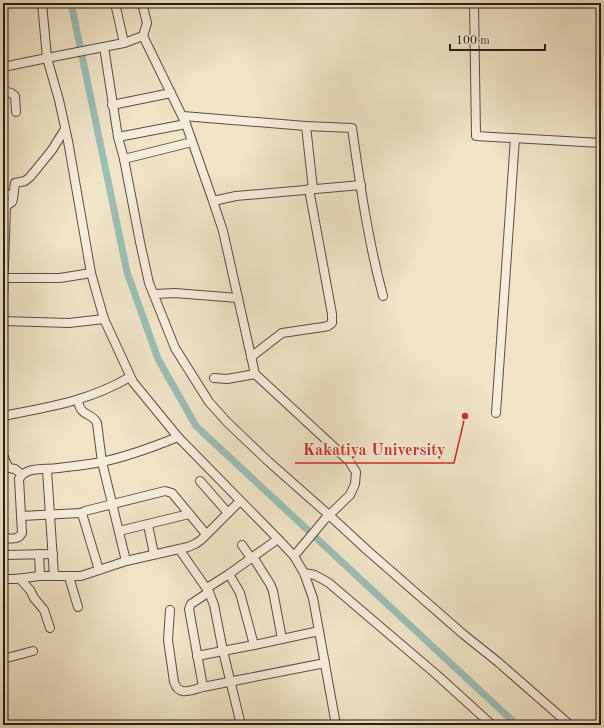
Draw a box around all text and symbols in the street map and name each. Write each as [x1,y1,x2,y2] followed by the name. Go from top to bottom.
[450,26,545,52] scale bar
[456,35,490,47] text: 100 m
[295,435,454,463] callout: Kakatiya University
[303,443,445,459] text: Kakatiya University

